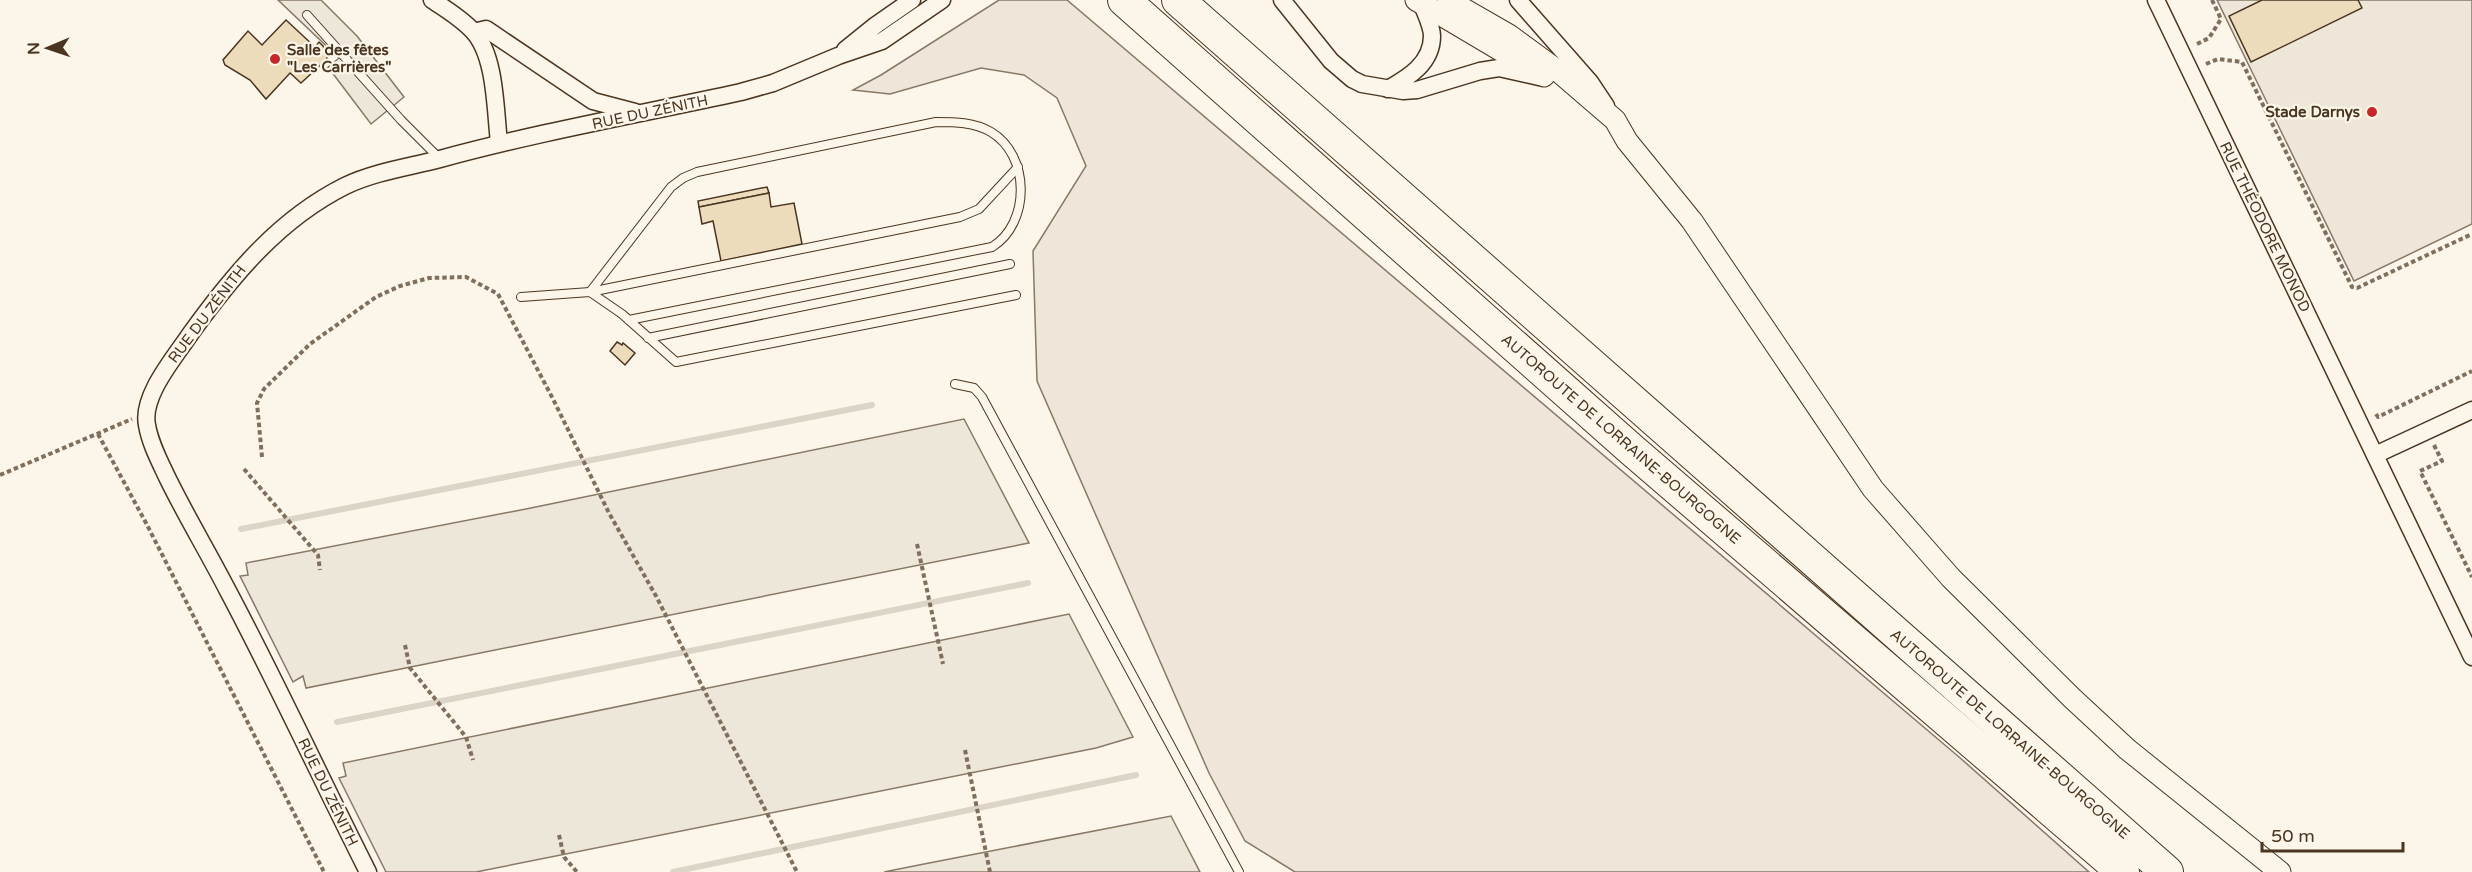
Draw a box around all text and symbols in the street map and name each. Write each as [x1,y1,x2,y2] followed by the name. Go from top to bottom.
[18,18,78,78] north arrow
[287,41,391,76] place label: Salle des fêtes "Les Carrières"
[24,42,44,55] text: N
[268,52,282,66] marker: Salle des fêtes "Les Carrières"
[590,91,710,133] street label: RUE DU ZÉNITH
[2266,103,2360,122] place label: Stade Darnys
[2365,105,2379,119] marker: Stade Darnys
[2216,139,2314,315] street label: RUE THÉODORE MONOD
[164,261,250,367] street label: RUE DU ZÉNITH
[1498,330,1744,548] street label: AUTOROUTE DE LORRAINE-BOURGOGNE
[1887,625,2133,843] street label: AUTOROUTE DE LORRAINE-BOURGOGNE
[294,735,362,849] street label: RUE DU ZÉNITH
[2262,815,2403,853] scale bar
[2271,825,2315,847] text: 50 m

